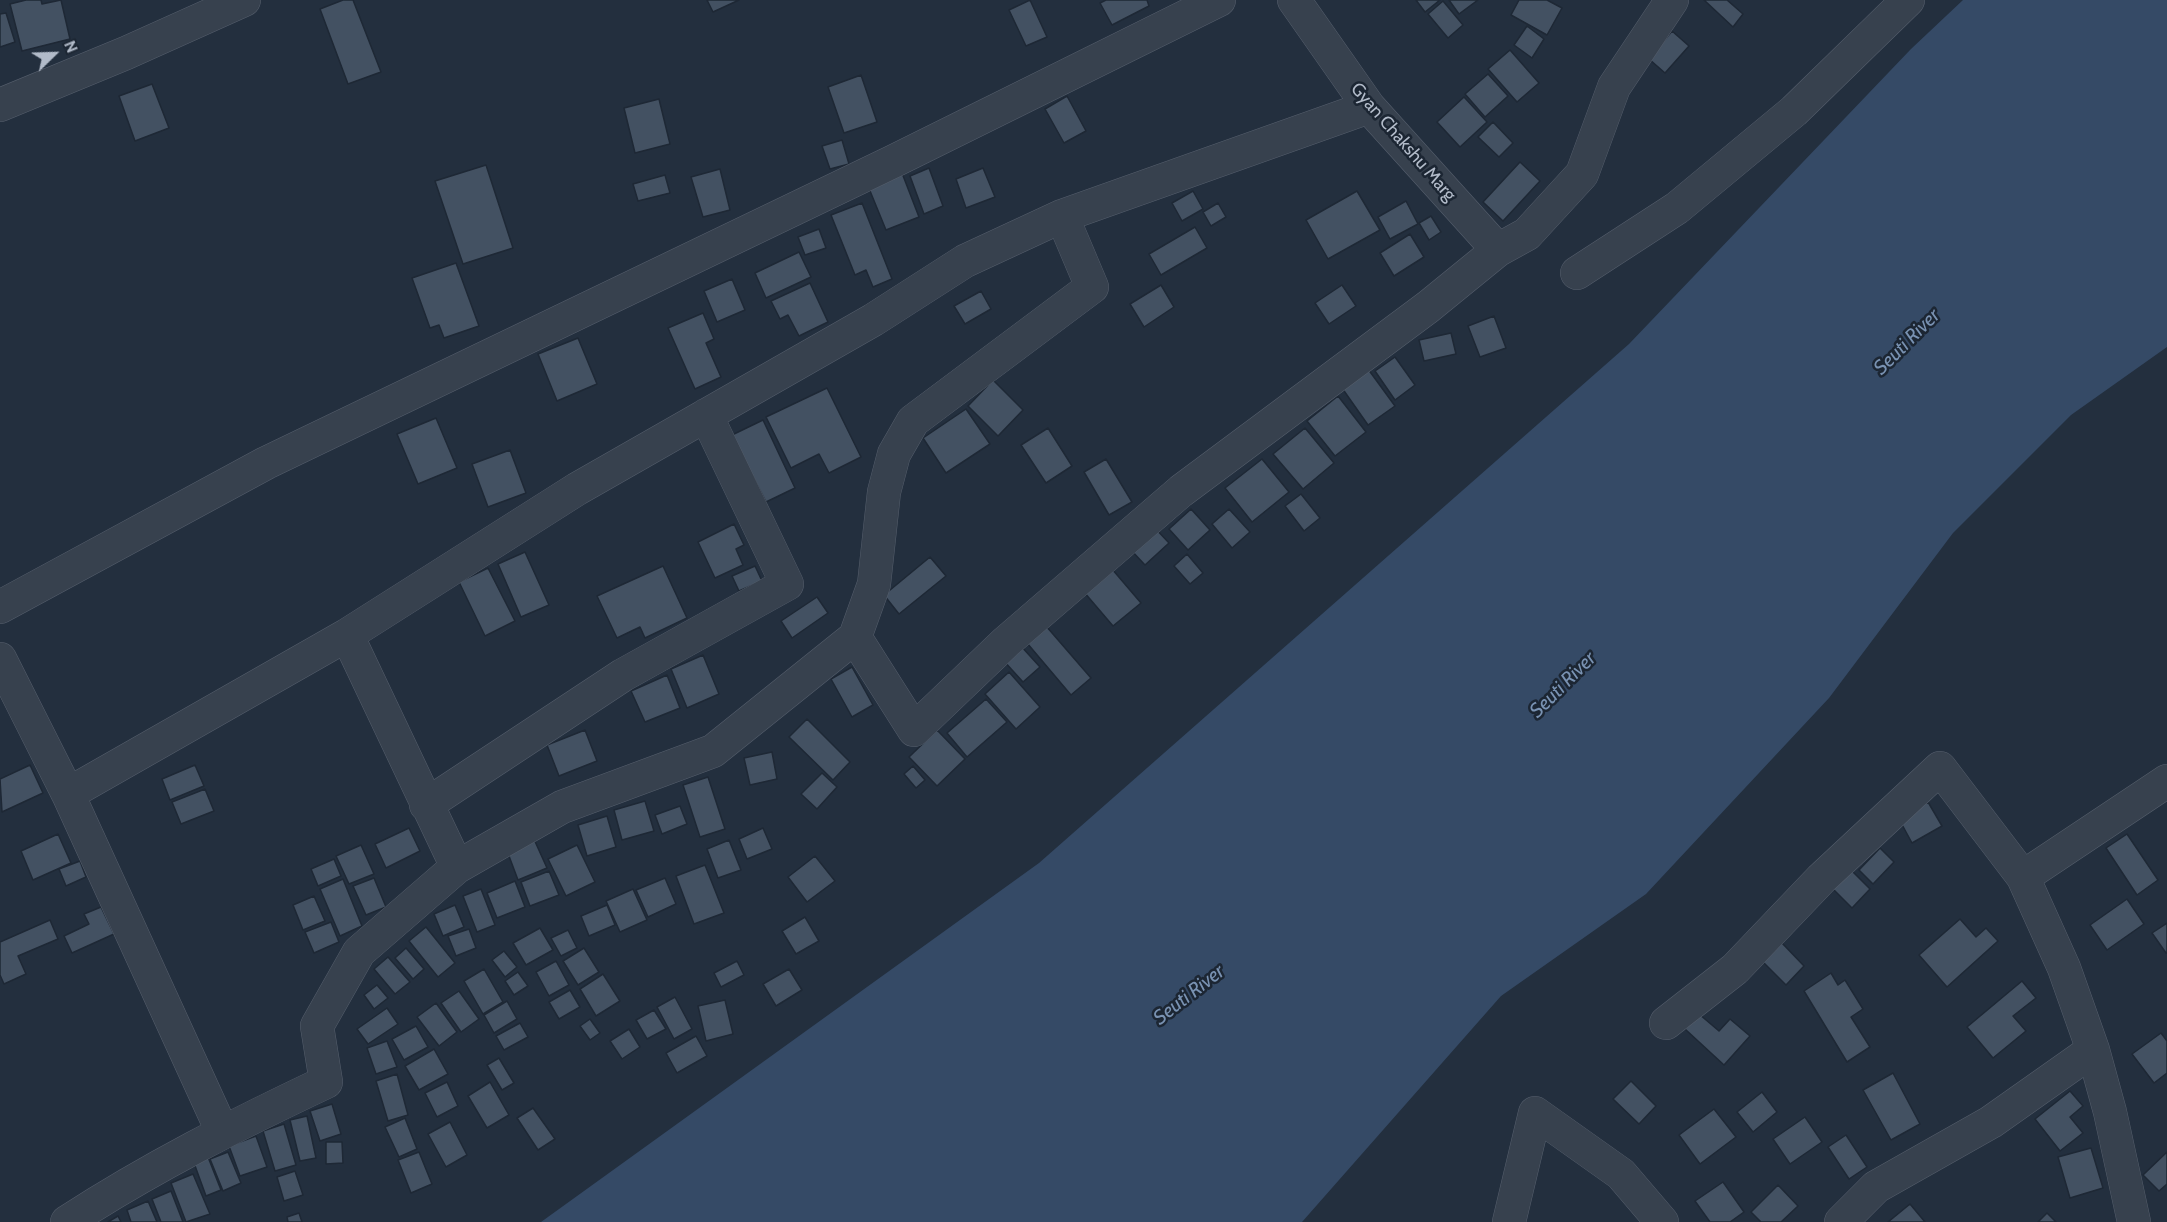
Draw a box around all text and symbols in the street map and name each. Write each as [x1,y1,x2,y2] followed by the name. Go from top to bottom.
[24,24,84,84] north arrow
[60,38,82,56] text: N
[1346,78,1460,206] street label: Gyan Chakshu Marg
[1869,304,1945,380] water label: Seuti River
[1525,647,1601,723] water label: Seuti River
[1149,960,1229,1030] water label: Seuti River

